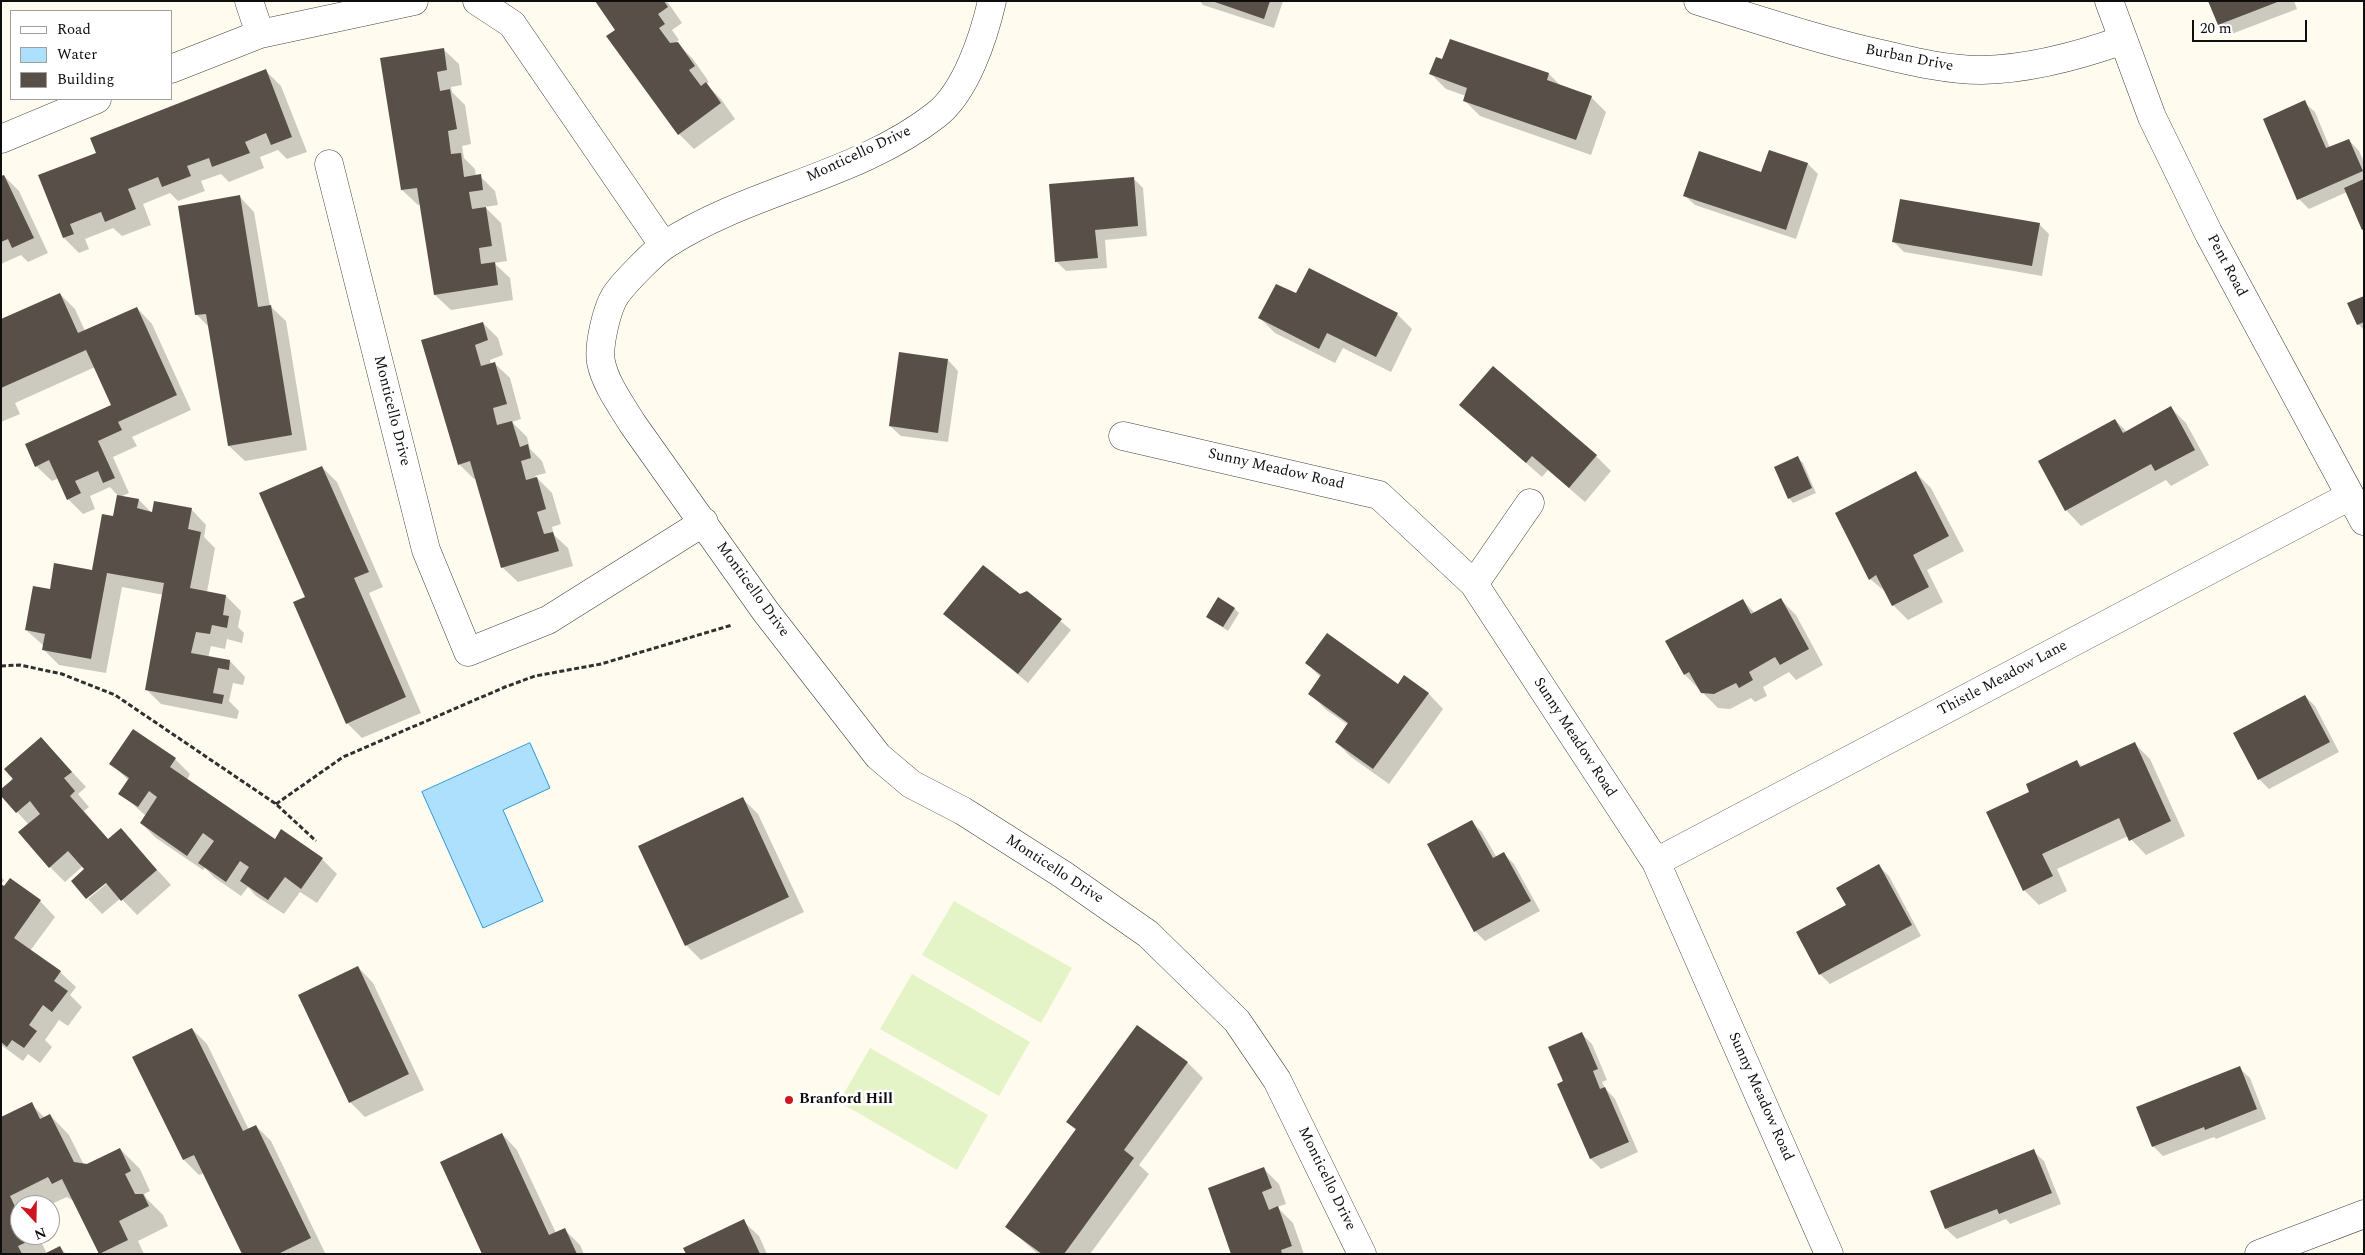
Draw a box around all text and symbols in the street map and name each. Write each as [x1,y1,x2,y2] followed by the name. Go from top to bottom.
[10,10,172,100] legend
[2195,10,2310,42] scale bar
[2200,17,2232,40] text: 20 m
[57,18,91,41] text: Road
[1863,42,1955,76] street label: Burban Drive
[57,43,97,66] text: Water
[57,68,114,91] text: Building
[804,123,914,187] street label: Monticello Drive
[2202,232,2250,300] street label: Pent Road
[369,354,413,468] street label: Monticello Drive
[1206,446,1346,494] street label: Sunny Meadow Road
[711,539,793,641] street label: Monticello Drive
[1935,637,2071,721] street label: Thistle Meadow Lane
[1529,675,1619,801] street label: Sunny Meadow Road
[1002,832,1106,908] street label: Monticello Drive
[1724,1030,1796,1164] street label: Sunny Meadow Road
[799,1091,893,1109] place label: Branford Hill
[783,1094,795,1106] marker: Branford Hill
[1293,1124,1359,1234] street label: Monticello Drive
[10,1195,60,1245] north arrow
[31,1222,49,1245] text: N

